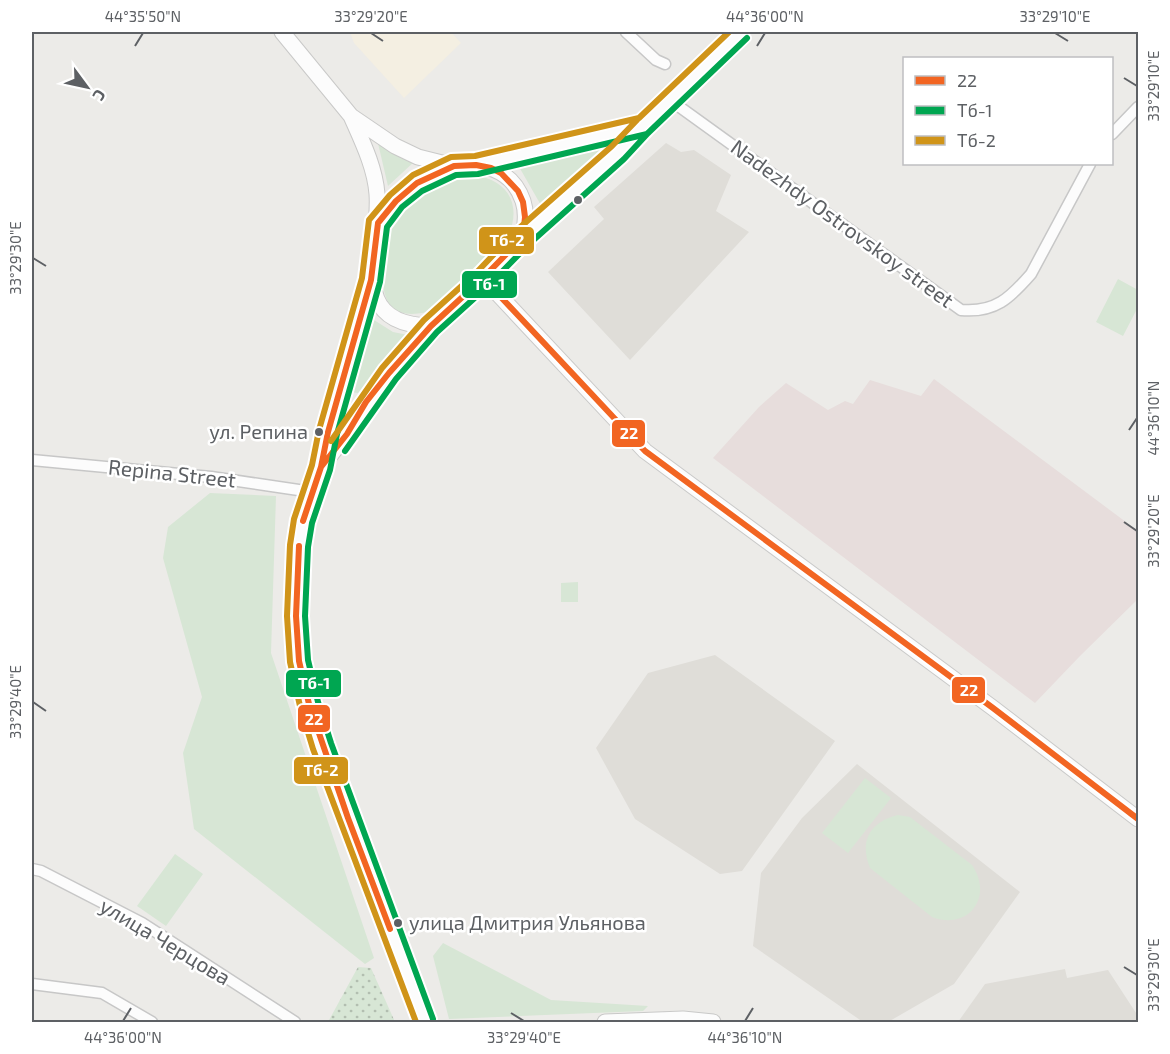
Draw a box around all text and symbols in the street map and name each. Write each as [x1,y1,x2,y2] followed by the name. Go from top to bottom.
[105,7,181,25] text: 44°35'50"N
[334,7,408,25] text: 33°29'20"E
[726,7,804,25] text: 44°36'00"N
[1020,7,1090,25] text: 33°29'10"E
[1144,51,1162,121] text: 33°29'10"E
[57,57,117,117] north arrow
[903,57,1113,165] legend
[957,69,977,91] text: 22
[89,86,111,105] text: С
[957,99,992,121] text: Тб-1
[957,129,996,151] text: Тб-2
[727,134,959,312] street label: Nadezhdy Ostrovskoy street
[572,194,584,206] unlabelled marker
[6,221,24,295] text: 33°29'30"E
[478,226,535,255] line badge: Тб-2
[489,230,525,249] text: Тб-2
[461,270,518,299] line badge: Тб-1
[473,274,505,293] text: Тб-1
[1144,381,1162,455] text: 44°36'10"N
[209,419,308,444] place label: ул. Репина
[611,419,646,448] line badge: 22
[620,423,638,442] text: 22
[313,426,325,438] marker: ул. Репина
[107,453,237,492] street label: Repina Street
[1144,494,1162,568] text: 33°29'20"E
[6,665,24,739] text: 33°29'40"E
[285,669,342,698] line badge: Тб-1
[298,673,330,692] text: Тб-1
[951,676,986,704] line badge: 22
[960,680,978,699] text: 22
[297,704,331,733] line badge: 22
[305,709,323,728] text: 22
[293,756,349,785] line badge: Тб-2
[303,760,339,779] text: Тб-2
[96,892,235,990] street label: улица Черцова
[409,910,646,935] place label: улица Дмитрия Ульянова
[392,917,404,929] marker: улица Дмитрия Ульянова
[1144,938,1162,1012] text: 33°29'30"E
[84,1028,162,1046] text: 44°36'00"N
[487,1028,561,1046] text: 33°29'40"E
[708,1028,782,1046] text: 44°36'10"N

